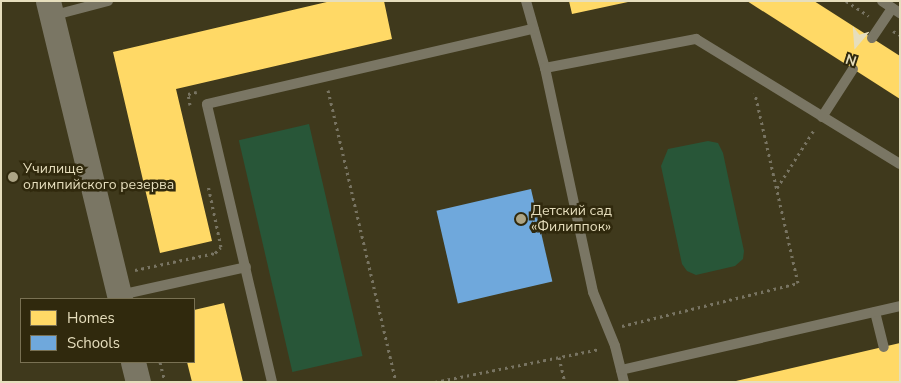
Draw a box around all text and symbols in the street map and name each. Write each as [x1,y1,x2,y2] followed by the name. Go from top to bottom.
[831,20,881,70] north arrow
[843,49,859,70] text: N
[23,161,174,193] place label: Училище олимпийского резерва
[7,171,19,183] marker: Училище олимпийского резерва
[531,203,612,236] place label: Детский сад «Филиппок»
[515,213,527,225] marker: Детский сад «Филиппок»
[20,298,195,363] legend
[67,308,115,328] text: Homes
[67,333,120,353] text: Schools

